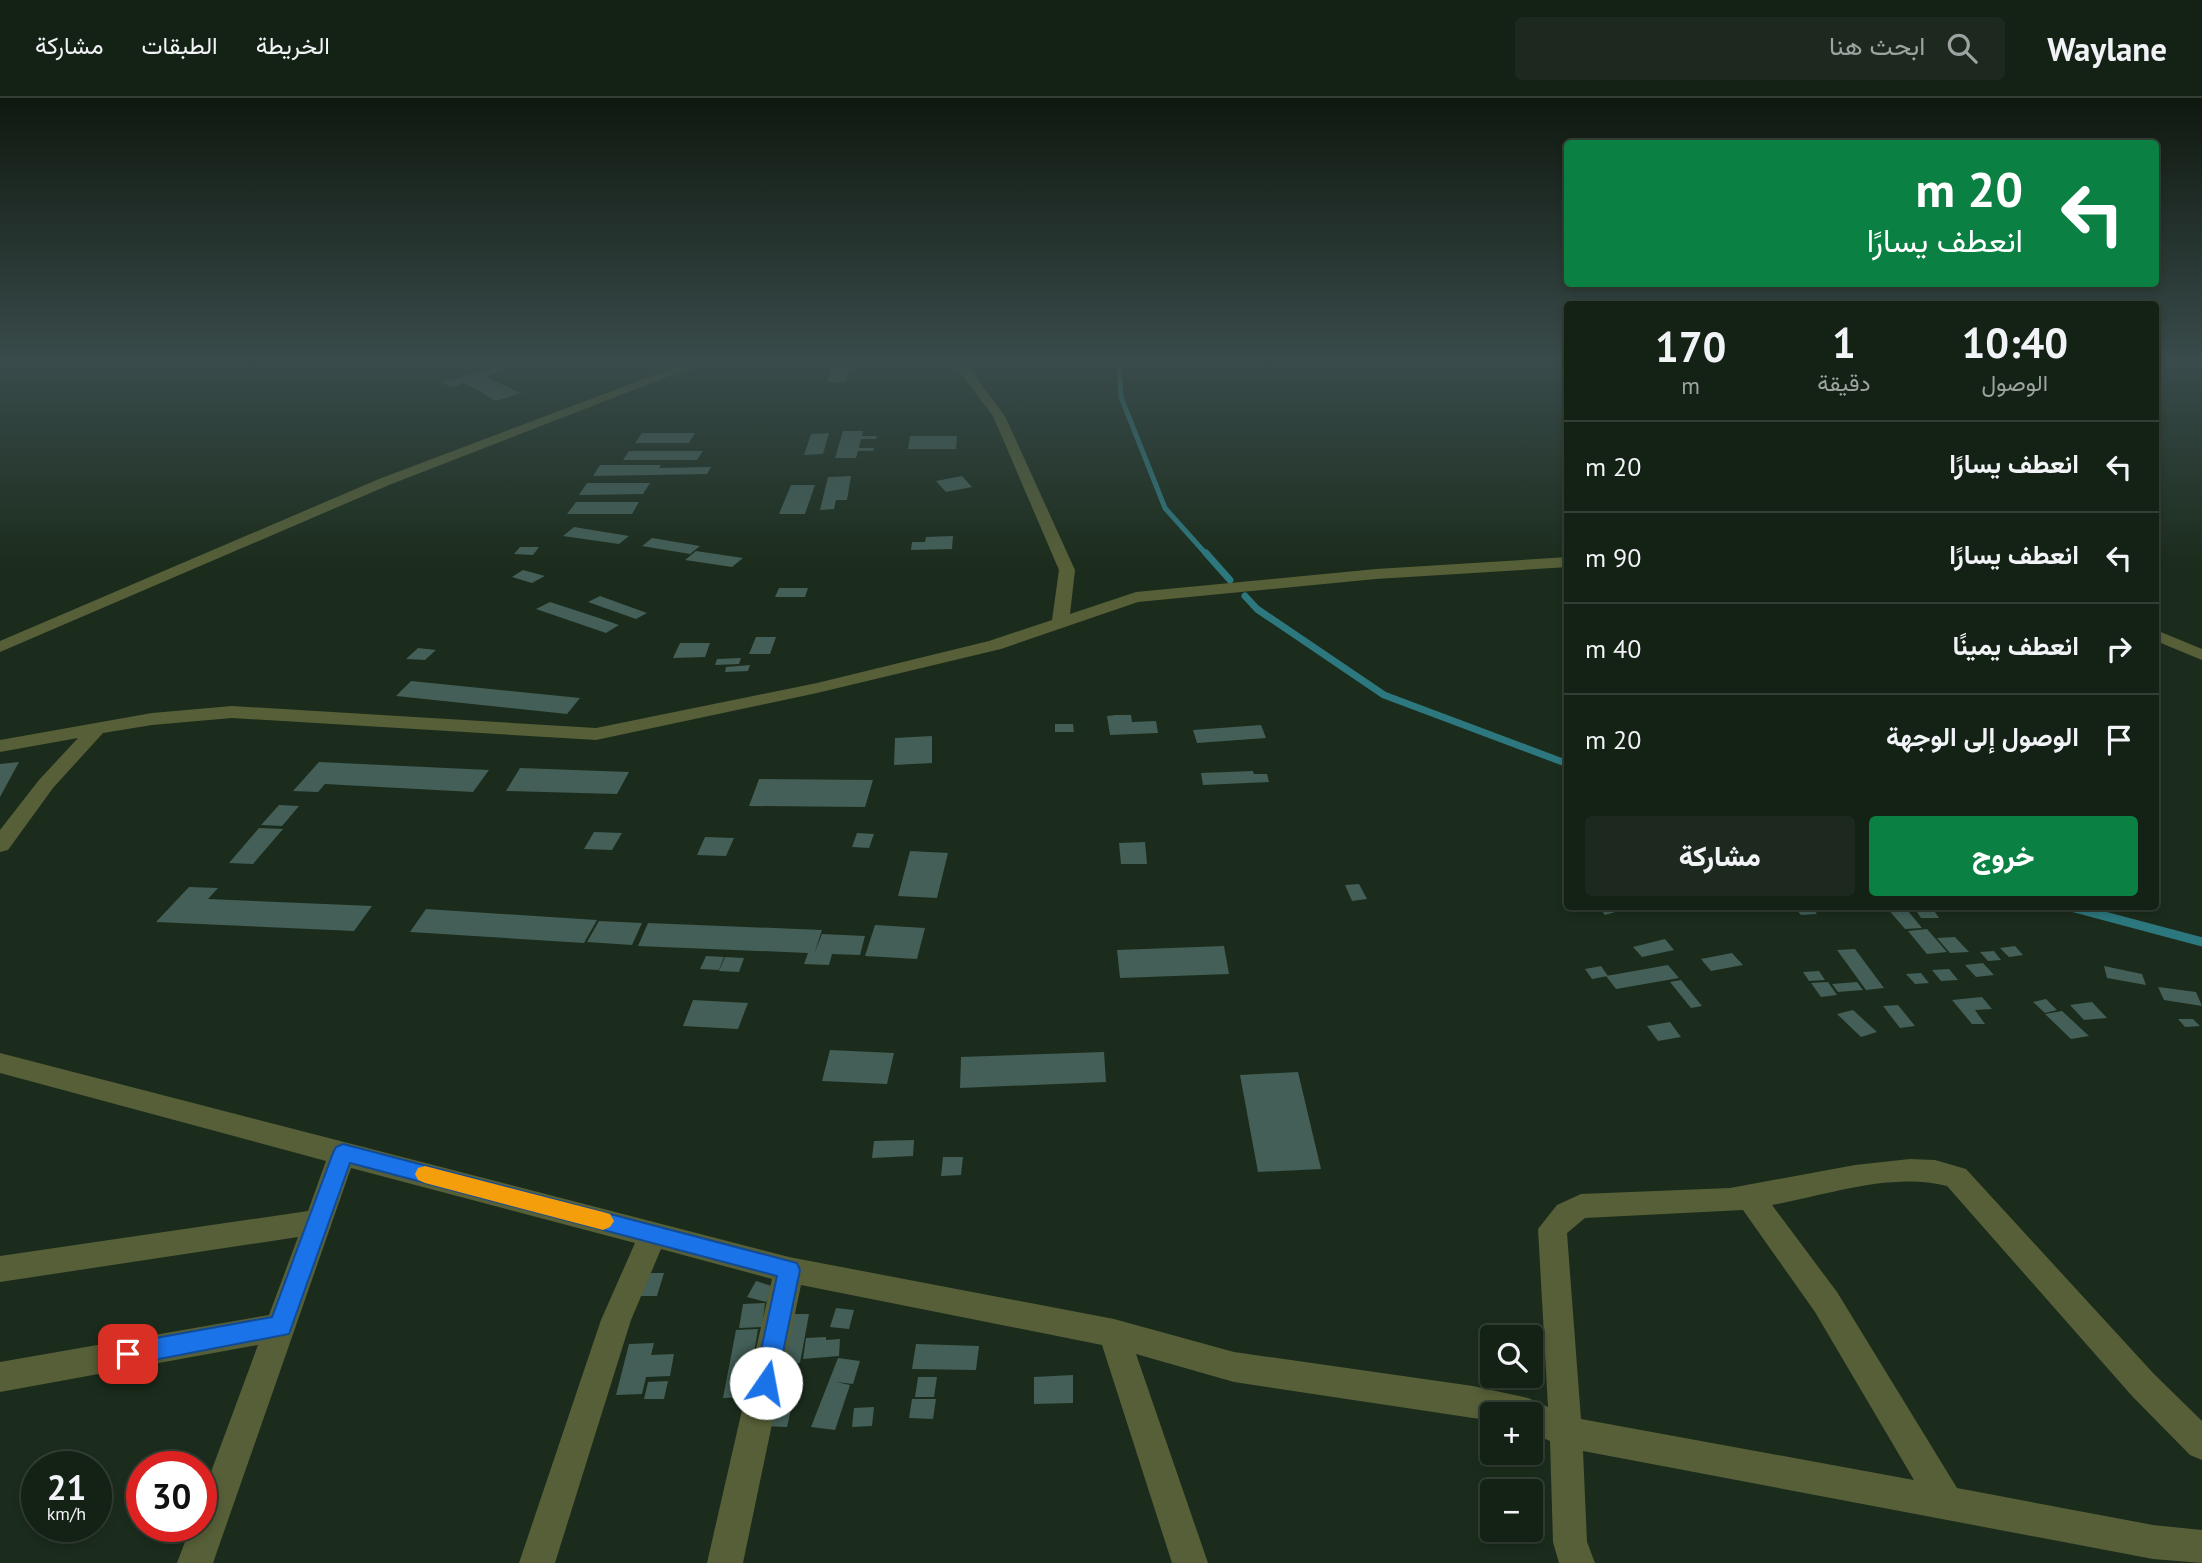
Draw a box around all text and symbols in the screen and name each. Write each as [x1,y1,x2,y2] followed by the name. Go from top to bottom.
[1515,17,2005,80] search box
[2047,27,2167,70] text: Waylane
[1829,29,1925,62] text: ابحث هنا
[1943,29,1981,67] icon: search
[35,30,103,61] text: مشاركة
[141,30,218,61] text: الطبقات
[256,30,330,61] text: الخريطة
[1916,157,2023,221] text: 20 m
[2047,168,2138,259] icon: left
[1867,219,2023,261] text: انعطف يسارًا
[1832,315,1856,370] text: 1
[1962,315,2068,370] text: 10:40
[1655,319,1726,374] text: 170
[1817,368,1871,397] text: دقيقة
[1982,368,2048,397] text: الوصول
[1681,371,1700,400] text: m
[1949,447,2079,480] text: انعطف يسارًا
[2100,448,2138,486] icon: left
[1585,450,1641,483] text: 20 m
[1949,538,2079,571] text: انعطف يسارًا
[2100,539,2138,577] icon: left
[1585,541,1641,574] text: 90 m
[1953,629,2079,662] text: انعطف يمينًا
[2100,630,2138,668] icon: right
[1585,632,1641,665] text: 40 m
[1886,720,2079,753] text: الوصول إلى الوجهة
[2100,721,2138,759] icon: arrive
[1585,723,1641,756] text: 20 m
[1585,816,1855,896] button: مشاركة
[1869,816,2138,896] button: خروج
[98,1324,158,1384] pin
[1480,1325,1543,1542] map controls
[1480,1325,1543,1388] button: search
[109,1335,147,1373] icon: arrive
[729,1346,803,1420] position arrow
[1480,1402,1543,1465] button: +
[126,1451,217,1542] speed limit sign: 30
[47,1464,86,1510] text: 21
[1480,1479,1543,1542] button: −
[47,1502,86,1525] text: km/h

